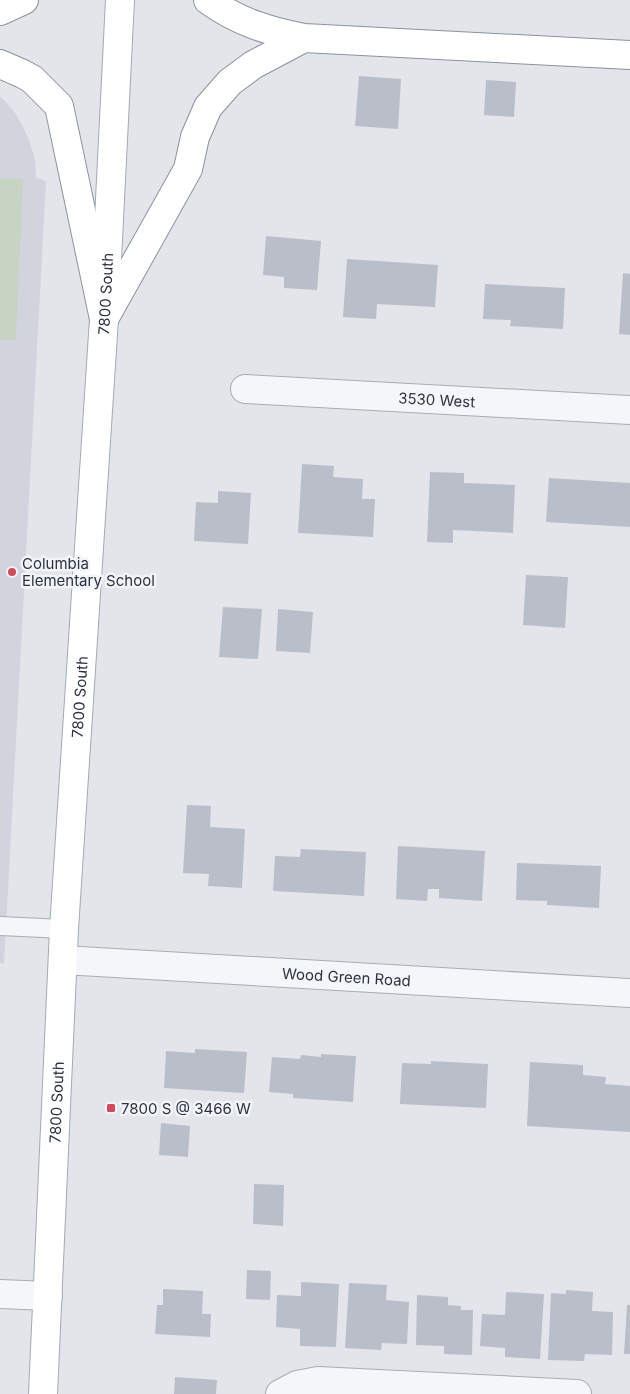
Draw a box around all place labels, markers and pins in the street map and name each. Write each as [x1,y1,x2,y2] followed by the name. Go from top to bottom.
[22,554,155,590] place label: Columbia Elementary School
[6,566,18,578] marker: Columbia Elementary School
[121,1099,251,1118] place label: 7800 S @ 3466 W
[105,1102,117,1114] marker: 7800 S @ 3466 W

